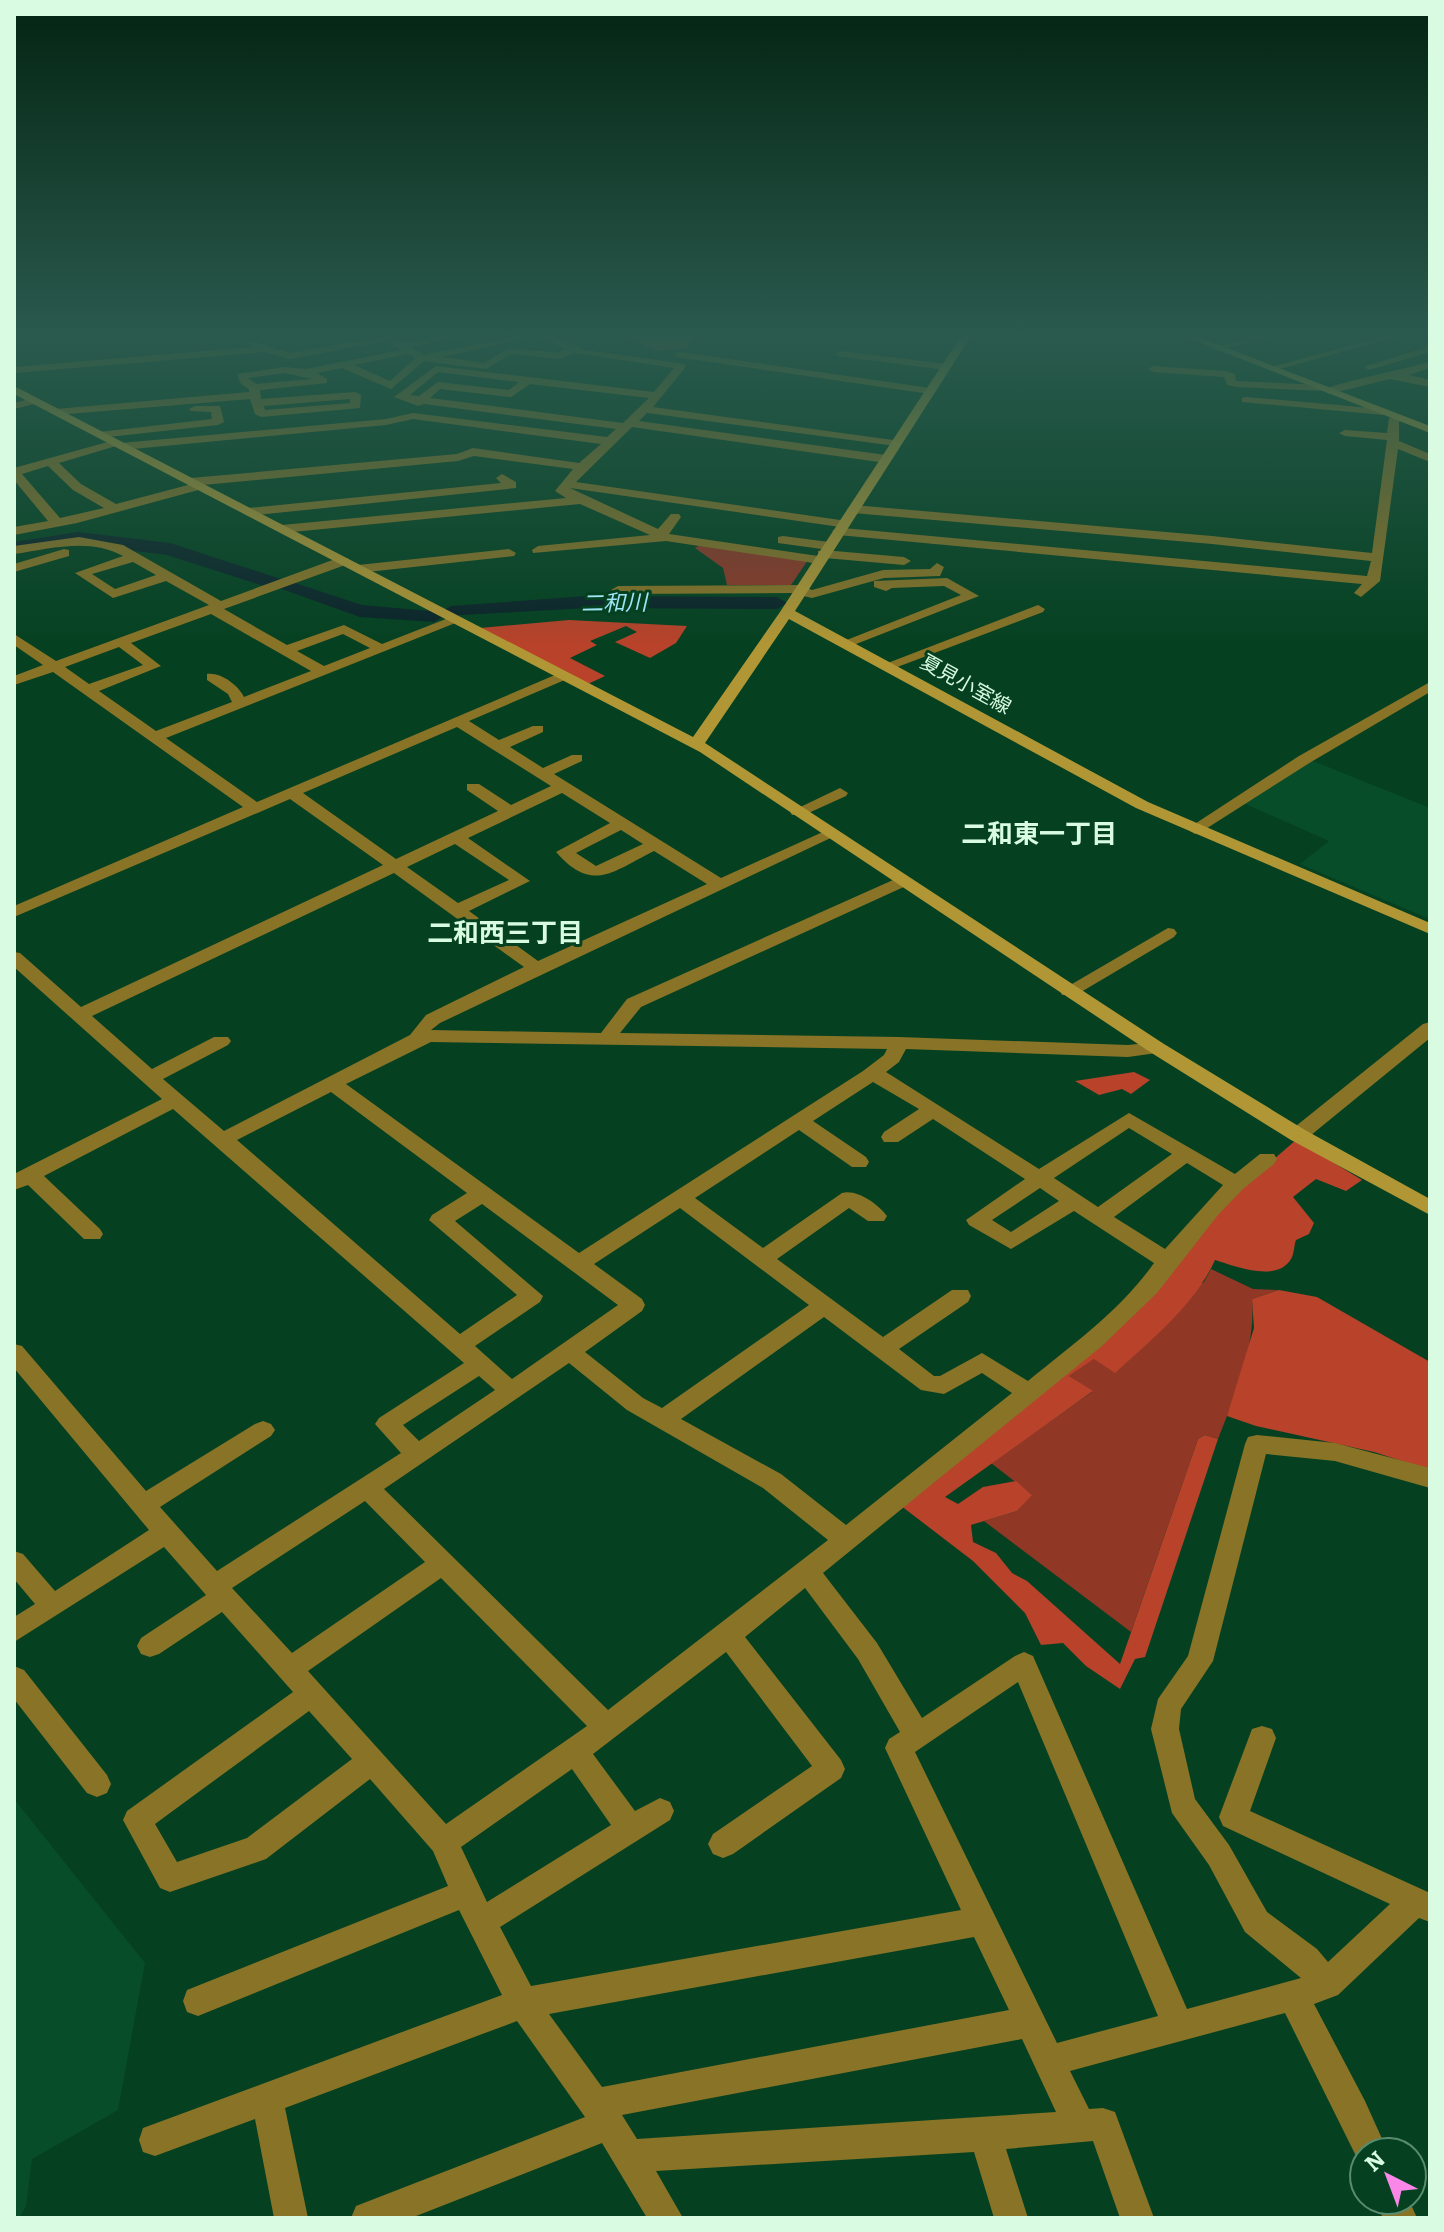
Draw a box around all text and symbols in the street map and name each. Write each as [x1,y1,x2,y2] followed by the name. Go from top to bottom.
[581,589,649,617] water label: 二和川
[916,649,1016,719] street label: 夏見小室線
[961,819,1117,850] district label: 二和東一丁目
[427,918,583,949] district label: 二和西三丁目
[1348,2136,1428,2216] north arrow
[1360,2146,1390,2177] text: N

